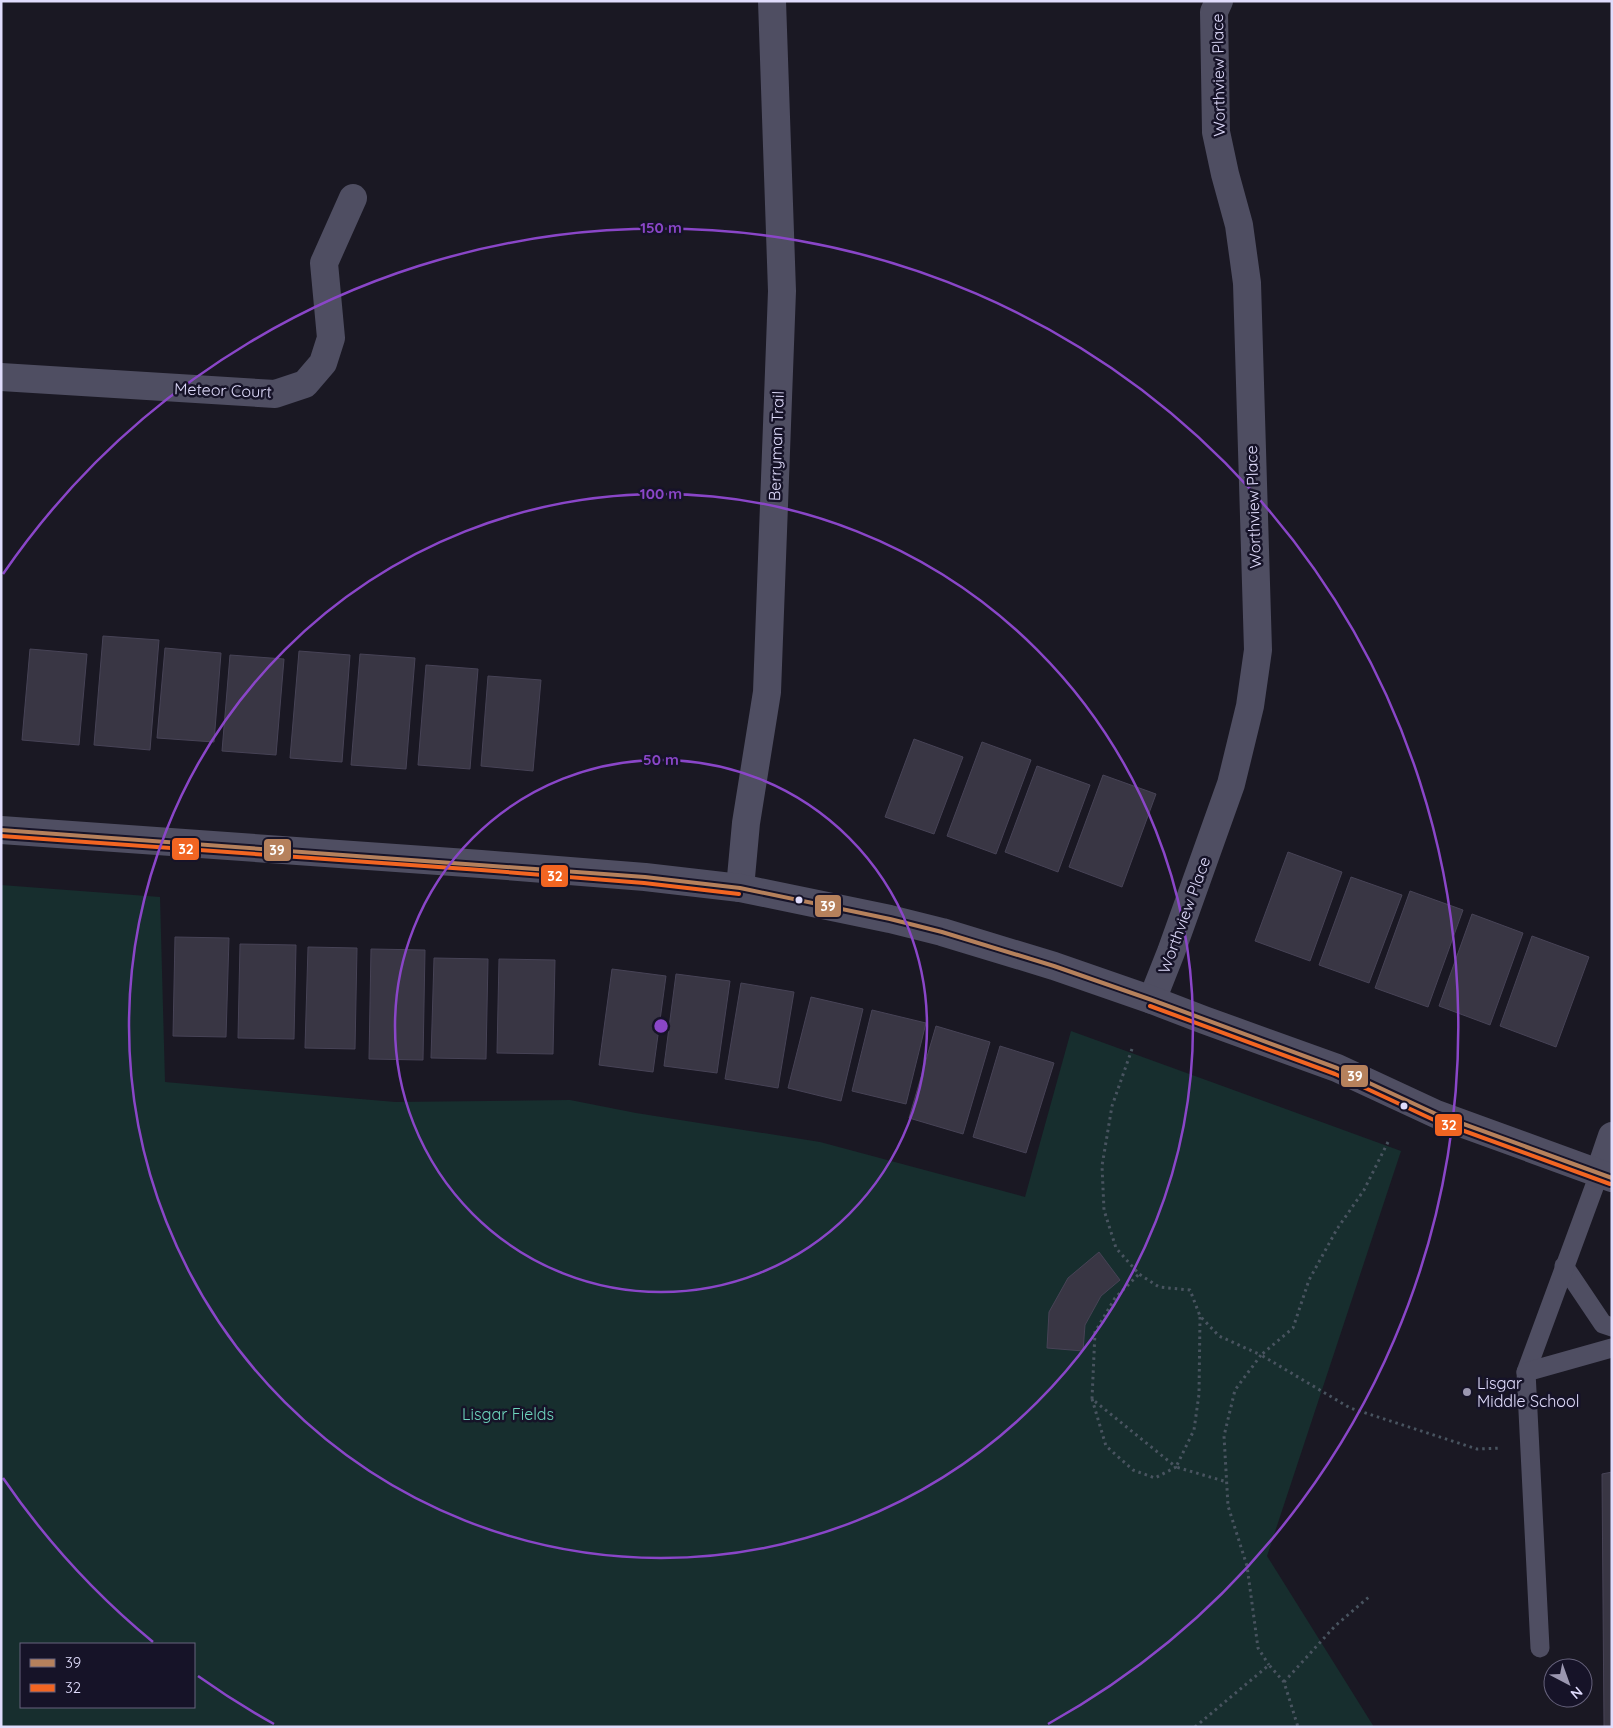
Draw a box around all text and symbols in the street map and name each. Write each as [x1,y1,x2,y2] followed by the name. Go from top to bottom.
[1207,13,1229,137] street label: Worthview Place
[640,218,682,237] text: 150 m
[174,378,272,402] street label: Meteor Court
[764,391,788,501] street label: Berryman Trail
[1241,445,1265,569] street label: Worthview Place
[640,484,682,503] text: 100 m
[643,750,679,769] text: 50 m
[171,837,200,861] line badge: 32
[263,838,292,862] line badge: 39
[178,840,194,858] text: 32
[269,841,285,859] text: 39
[1154,854,1214,976] street label: Worthview Place
[540,864,569,888] line badge: 32
[547,867,563,885] text: 32
[814,894,842,918] line badge: 39
[794,895,804,905] unlabelled marker
[820,897,836,915] text: 39
[652,1017,670,1035] centre of rings
[1340,1064,1369,1088] line badge: 39
[1347,1067,1363,1085] text: 39
[1399,1101,1409,1111] unlabelled marker
[1434,1113,1463,1137] line badge: 32
[1441,1116,1457,1134] text: 32
[1477,1373,1579,1411] place label: Lisgar Middle School
[1461,1386,1473,1398] marker: Lisgar Middle School
[462,1404,554,1424] park label: Lisgar Fields
[20,1643,195,1708] legend
[65,1653,81,1672] text: 39
[1543,1658,1593,1708] north arrow
[65,1678,81,1697] text: 32
[1567,1683,1586,1703] text: N

